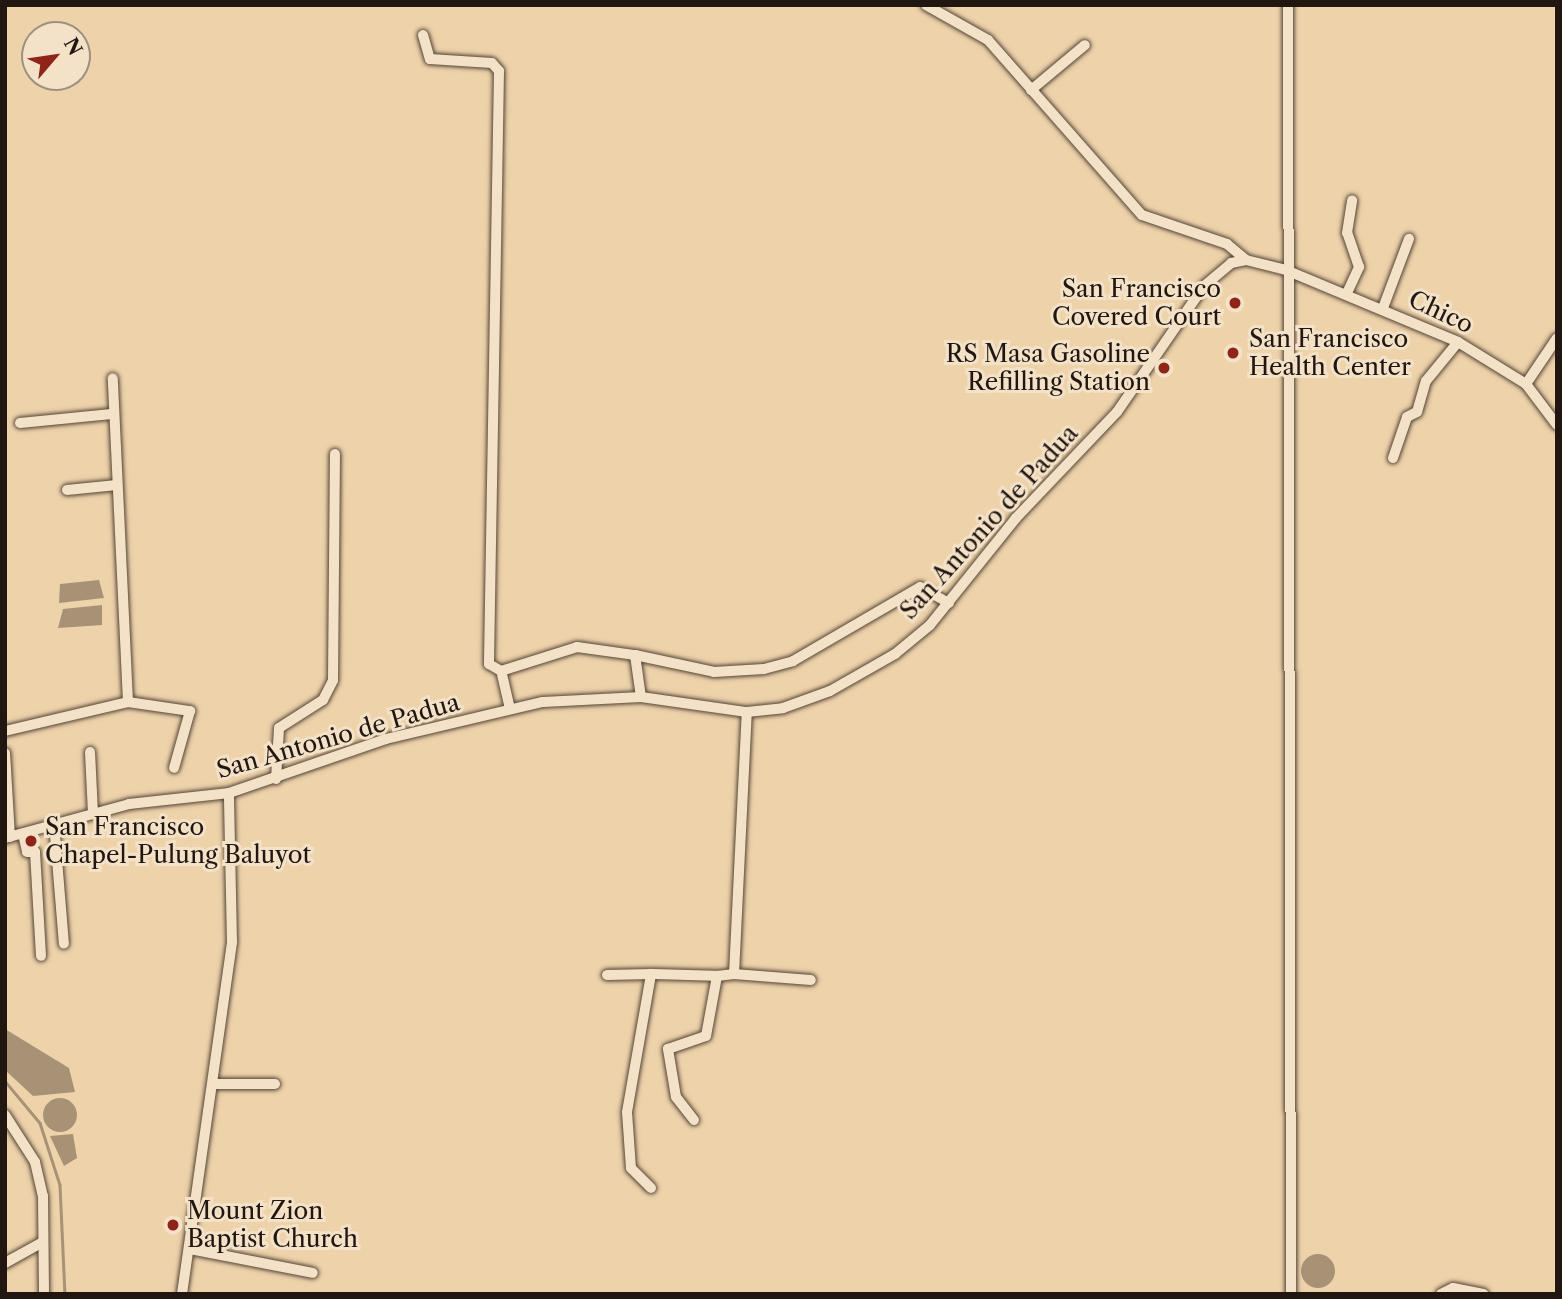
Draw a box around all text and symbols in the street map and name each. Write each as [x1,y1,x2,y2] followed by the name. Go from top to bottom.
[21,21,91,91] north arrow
[59,34,87,59] text: N
[1052,275,1221,331] place label: San Francisco Covered Court
[1404,285,1478,339] street label: Chico
[1227,295,1243,311] marker: San Francisco Covered Court
[1249,325,1411,381] place label: San Francisco Health Center
[945,340,1150,396] place label: RS Masa Gasoline Refilling Station
[1223,343,1243,363] marker: San Francisco Health Center
[1156,360,1172,376] marker: RS Masa Gasoline Refilling Station
[894,419,1084,625] street label: San Antonio de Padua
[213,687,463,785] street label: San Antonio de Padua
[45,813,311,869] place label: San Francisco Chapel-Pulung Baluyot
[23,833,39,849] marker: San Francisco Chapel-Pulung Baluyot
[187,1197,358,1253] place label: Mount Zion Baptist Church
[165,1217,181,1233] marker: Mount Zion Baptist Church

